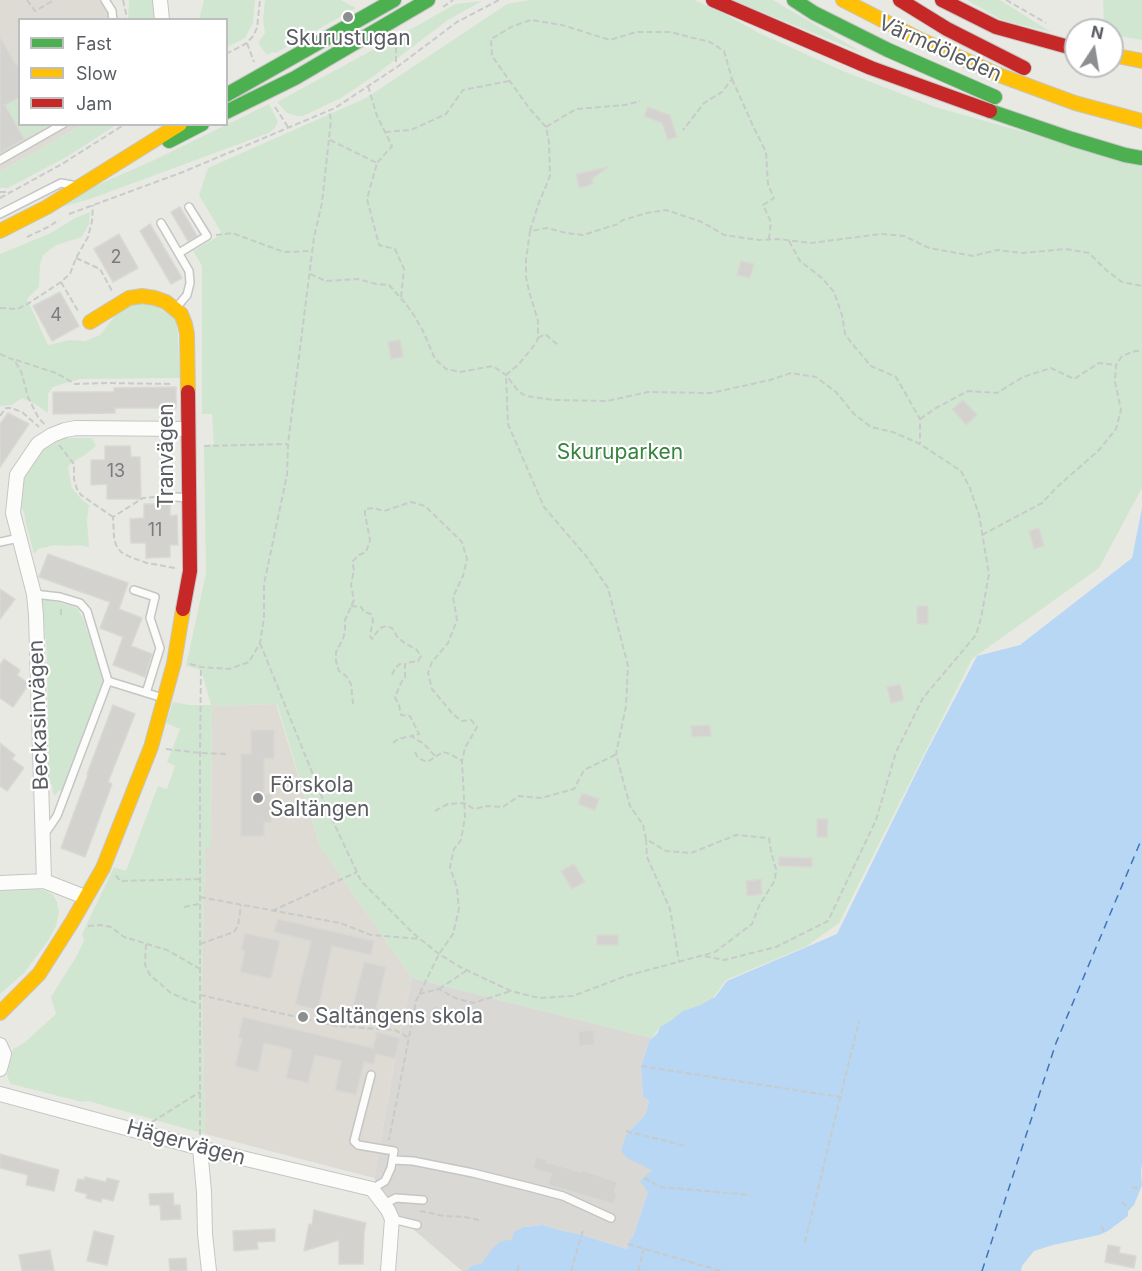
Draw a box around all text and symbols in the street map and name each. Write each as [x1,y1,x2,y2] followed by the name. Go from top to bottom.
[341,10,355,24] marker: Skurustugan
[874,11,1006,87] street label: Värmdöleden
[18,18,228,126] legend
[1064,18,1124,78] north arrow
[1089,21,1105,43] text: N
[285,26,411,52] place label: Skurustugan
[76,33,112,54] text: Fast
[76,63,117,84] text: Slow
[76,93,112,114] text: Jam
[111,247,121,269] house number: 2
[50,305,62,327] house number: 4
[154,403,180,509] street label: Tranvägen
[557,440,683,466] park label: Skuruparken
[107,461,125,483] house number: 13
[148,520,162,542] house number: 11
[24,639,54,791] street label: Beckasinvägen
[270,773,369,823] place label: Förskola Saltängen
[251,791,265,805] marker: Förskola Saltängen
[315,1004,483,1030] place label: Saltängens skola
[296,1010,310,1024] marker: Saltängens skola
[124,1115,248,1171] street label: Hägervägen

